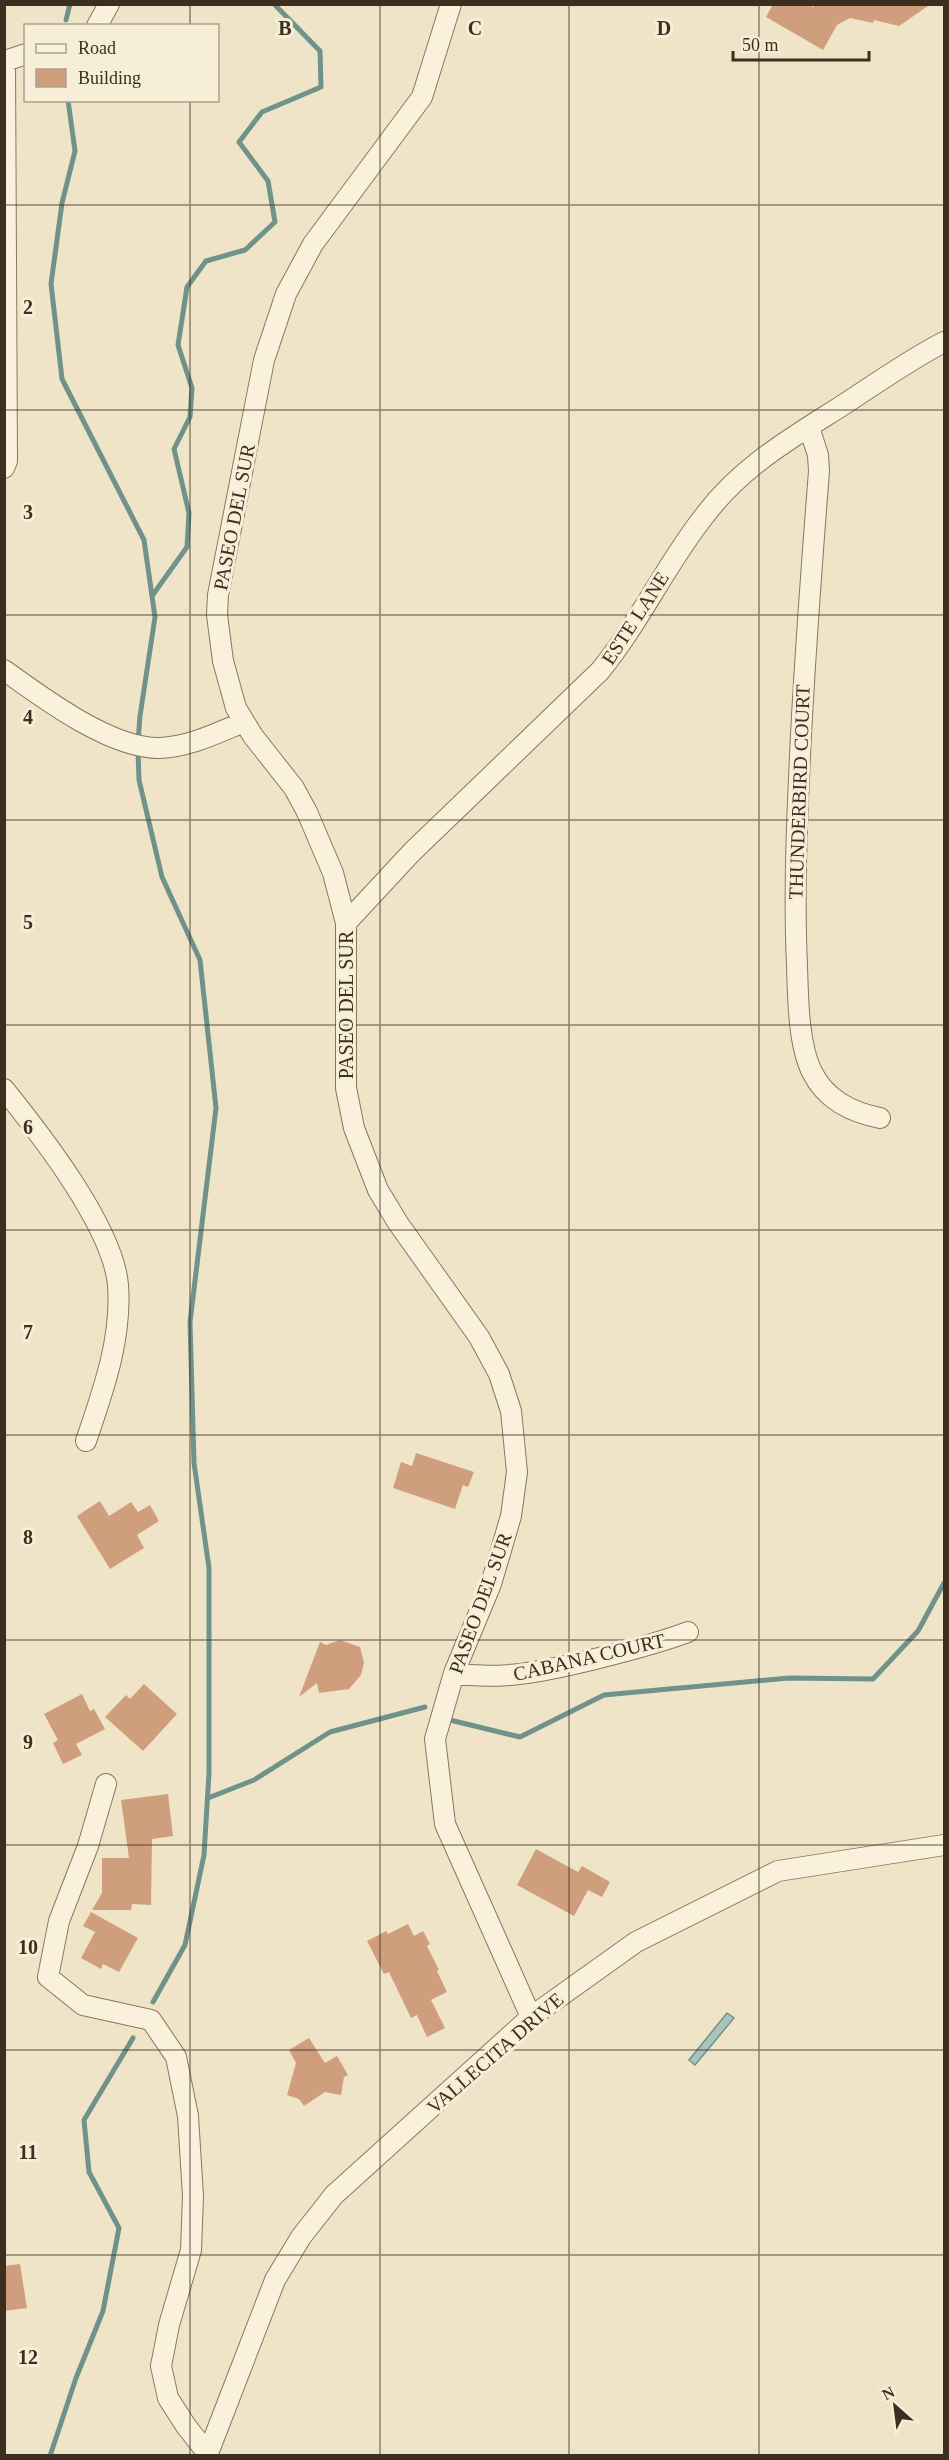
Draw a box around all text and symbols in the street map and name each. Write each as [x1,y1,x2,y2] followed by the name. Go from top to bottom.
[278,17,292,39] text: B
[468,17,482,39] text: C
[657,17,671,39] text: D
[24,24,219,102] legend
[733,24,870,62] scale bar
[742,35,779,55] text: 50 m
[78,38,116,58] text: Road
[78,68,141,88] text: Building
[23,296,33,318] text: 2
[209,441,259,592] street label: PASEO DEL SUR
[23,501,33,523] text: 3
[597,568,673,668] street label: ESTE LANE
[784,684,814,900] street label: THUNDERBIRD COURT
[23,706,33,728] text: 4
[23,911,33,933] text: 5
[335,930,357,1079] street label: PASEO DEL SUR
[23,1116,33,1138] text: 6
[23,1321,33,1343] text: 7
[23,1526,33,1548] text: 8
[444,1529,516,1677] street label: PASEO DEL SUR
[511,1629,667,1685] street label: CABANA COURT
[23,1731,33,1753] text: 9
[18,1936,38,1958] text: 10
[422,1988,568,2118] street label: VALLECITA DRIVE
[19,2141,37,2163] text: 11
[18,2346,38,2368] text: 12
[865,2376,925,2436] north arrow
[879,2383,898,2403] text: N

